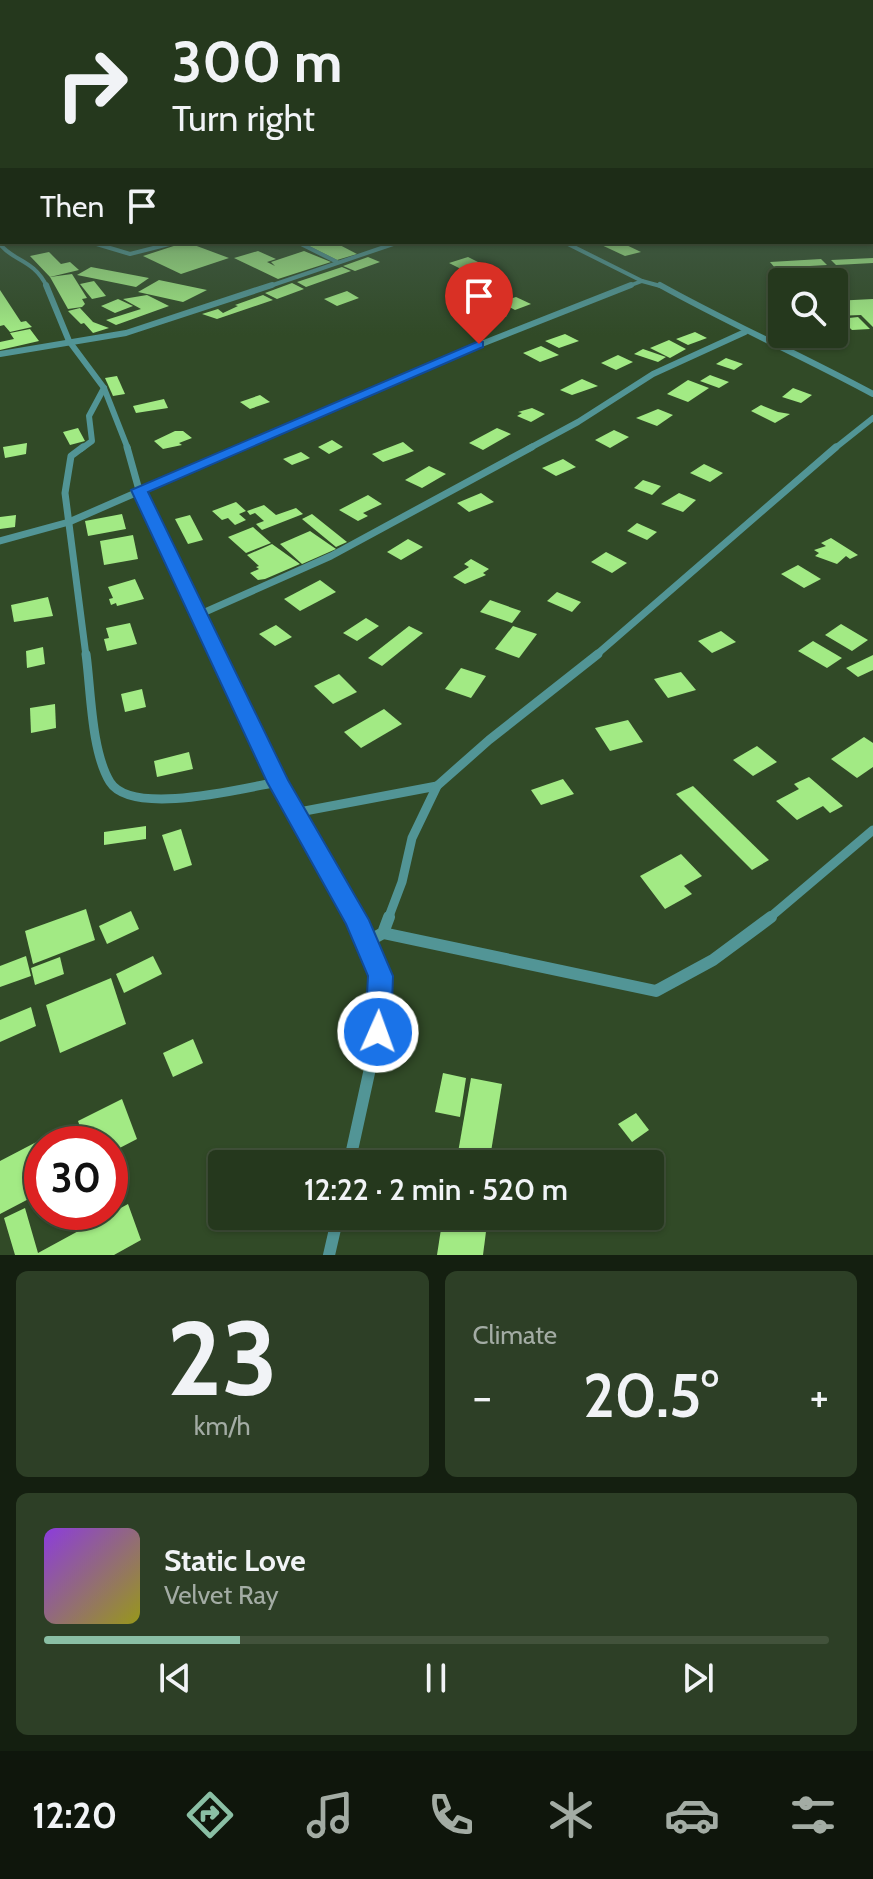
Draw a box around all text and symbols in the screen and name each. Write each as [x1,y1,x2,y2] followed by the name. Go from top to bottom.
[172,28,343,96] text: 300 m
[40,32,144,136] icon: right
[172,96,315,140] text: Turn right
[120,184,164,228] icon: arrive
[40,188,104,225] text: Then
[445,262,513,344] pin
[768,268,848,348] map controls
[768,268,848,348] button: search
[457,274,501,318] icon: arrive
[336,990,420,1074] position arrow
[24,1126,128,1230] speed limit sign: 30
[304,1171,568,1208] text: 12:22 · 2 min · 520 m
[167,1295,278,1421] text: 23
[473,1319,557,1351] text: Climate
[583,1359,719,1432] text: 20.5°
[473,1370,492,1423] text: −
[810,1370,829,1423] text: +
[194,1410,251,1442] text: km/h
[164,1542,306,1579] text: Static Love
[164,1579,279,1611] text: Velvet Ray
[153,1656,197,1700] icon: previous
[414,1656,458,1700] icon: pause
[676,1656,720,1700] icon: next
[182,1787,238,1843] icon: directions
[302,1787,358,1843] icon: music
[423,1787,479,1843] icon: phone
[543,1787,599,1843] icon: climate
[664,1787,720,1843] icon: car
[785,1787,841,1843] icon: filters
[32,1793,117,1837] text: 12:20

